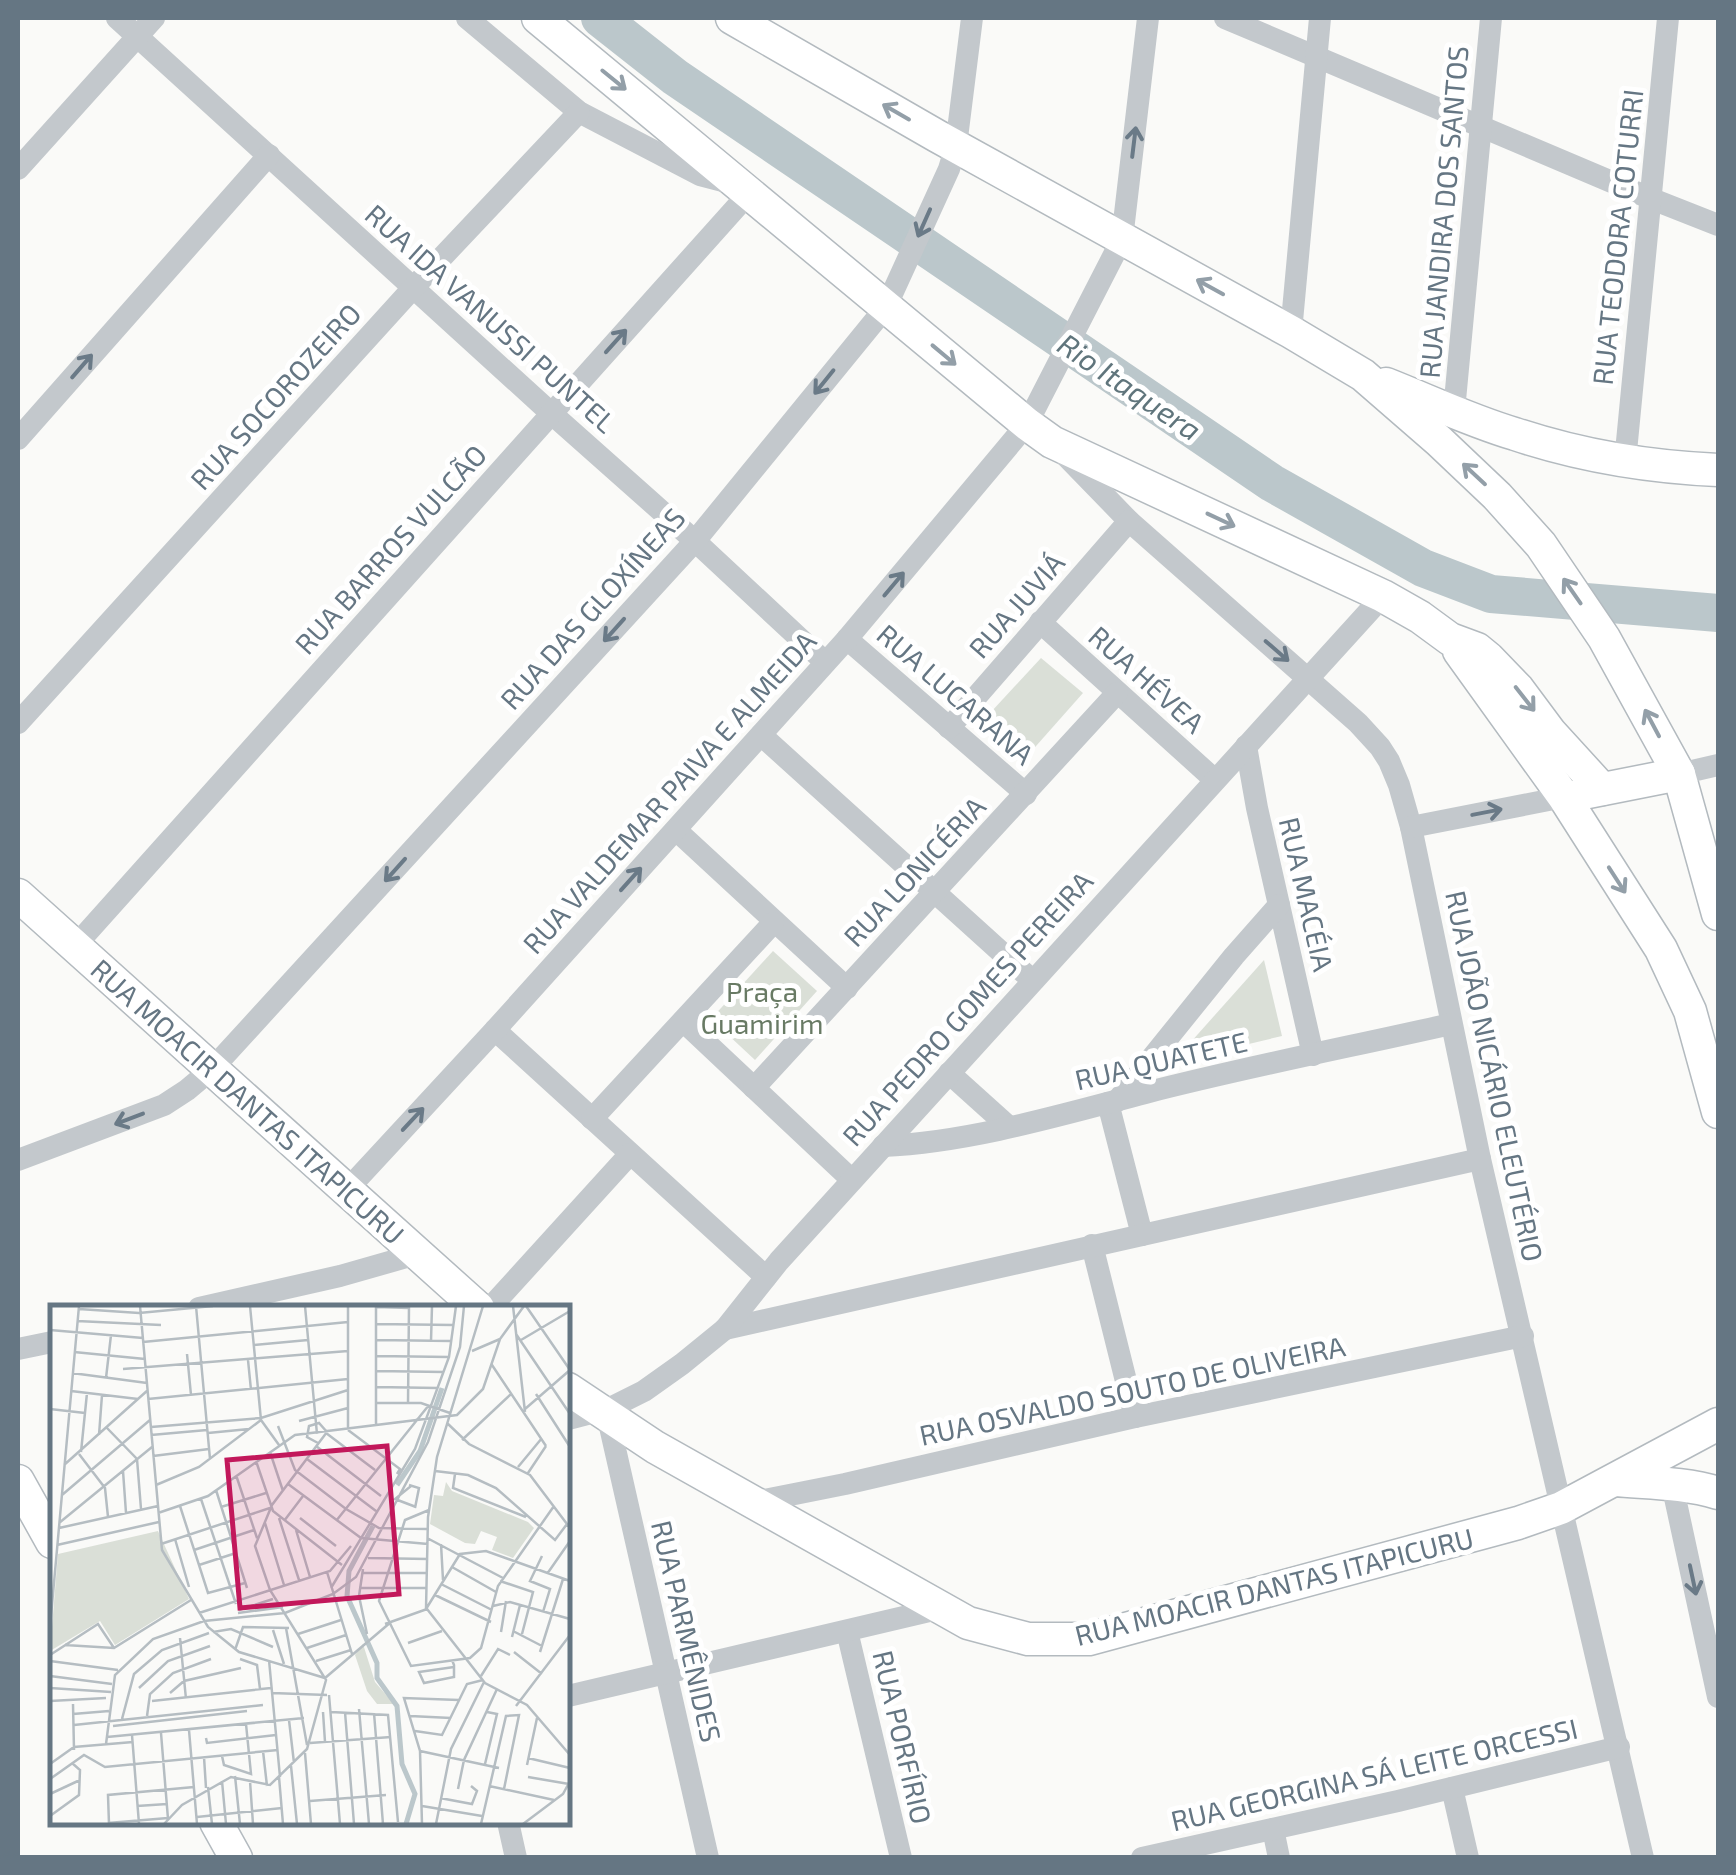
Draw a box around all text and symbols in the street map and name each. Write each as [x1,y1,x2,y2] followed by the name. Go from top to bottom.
[1412,44,1474,380] street label: RUA JANDIRA DOS SANTOS
[600,68,626,90] one-way arrow
[1585,87,1649,387] street label: RUA TEODORA COTURRI
[882,102,911,122] one-way arrow
[1125,127,1144,159] one-way arrow
[359,197,623,439] street label: RUA IDA VANUSSI PUNTEL
[914,207,933,237] one-way arrow
[1196,277,1226,297] one-way arrow
[183,296,367,496] street label: RUA SOCOROZEIRO
[1052,325,1208,447] water label: Rio Itaquera
[605,329,628,354] one-way arrow
[930,344,956,366] one-way arrow
[70,354,93,379] one-way arrow
[813,369,835,395] one-way arrow
[287,437,493,661] street label: RUA BARROS VULCÃO
[1462,463,1487,486] one-way arrow
[493,500,691,716] street label: RUA DAS GLOXÍNEAS
[1205,512,1235,531] one-way arrow
[961,545,1071,665] street label: RUA JUVIÁ
[882,571,904,597] one-way arrow
[1562,578,1583,606] one-way arrow
[603,617,626,642] one-way arrow
[871,617,1042,772] street label: RUA LUCARANA
[1082,618,1212,740] street label: RUA HÉVEA
[515,623,823,960] street label: RUA VALDEMAR PAIVA E ALMEIDA
[1264,640,1289,663] one-way arrow
[1514,685,1536,711] one-way arrow
[1642,709,1661,739] one-way arrow
[836,789,992,953] street label: RUA LONICÉRIA
[1471,802,1503,821] one-way arrow
[1273,814,1341,975] street label: RUA MACÉIA
[384,857,407,882] one-way arrow
[835,863,1100,1152] street label: RUA PEDRO GOMES PEREIRA
[1606,865,1627,893] one-way arrow
[620,867,643,892] one-way arrow
[1439,887,1551,1265] street label: RUA JOÃO NICÁRIO ELEUTÉRIO
[84,951,412,1251] street label: RUA MOACIR DANTAS ITAPICURU
[700,974,824,1040] park label: Praça Guamirim
[1072,1024,1250,1096] street label: RUA QUATETE
[401,1107,424,1132] one-way arrow
[115,1111,146,1129] one-way arrow
[50,1305,570,1825] inset map
[916,1328,1349,1452] street label: RUA OSVALDO SOUTO DE OLIVEIRA
[645,1517,729,1745] street label: RUA PARMÊNIDES
[1071,1520,1477,1652] street label: RUA MOACIR DANTAS ITAPICURU
[1684,1563,1703,1595] one-way arrow
[867,1647,939,1827] street label: RUA PORFÍRIO
[1167,1711,1581,1837] street label: RUA GEORGINA SÁ LEITE ORCESSI

